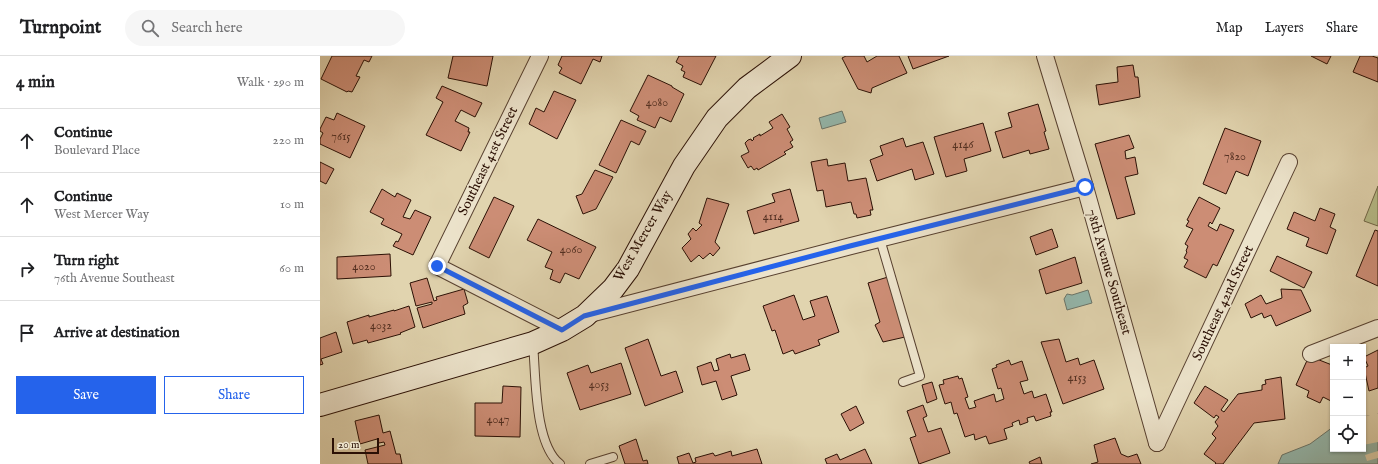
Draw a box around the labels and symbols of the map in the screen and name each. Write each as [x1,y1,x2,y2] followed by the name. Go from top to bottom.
[646,95,668,110] house number: 4080
[454,103,522,218] street label: Southeast 41st Street
[331,129,351,144] house number: 7615
[952,137,975,152] house number: 4146
[1224,149,1246,164] house number: 7820
[1076,178,1094,196] route start
[610,187,676,285] street label: West Mercer Way
[1082,207,1136,337] street label: 78th Avenue Southeast
[763,209,783,224] house number: 4114
[560,242,582,257] house number: 4060
[1188,242,1258,364] street label: Southeast 42nd Street
[428,257,446,275] route end
[352,259,376,274] house number: 4020
[370,318,392,333] house number: 4032
[1067,370,1087,385] house number: 4153
[589,377,609,392] house number: 4053
[487,412,509,427] house number: 4047
[332,436,379,455] scale bar

